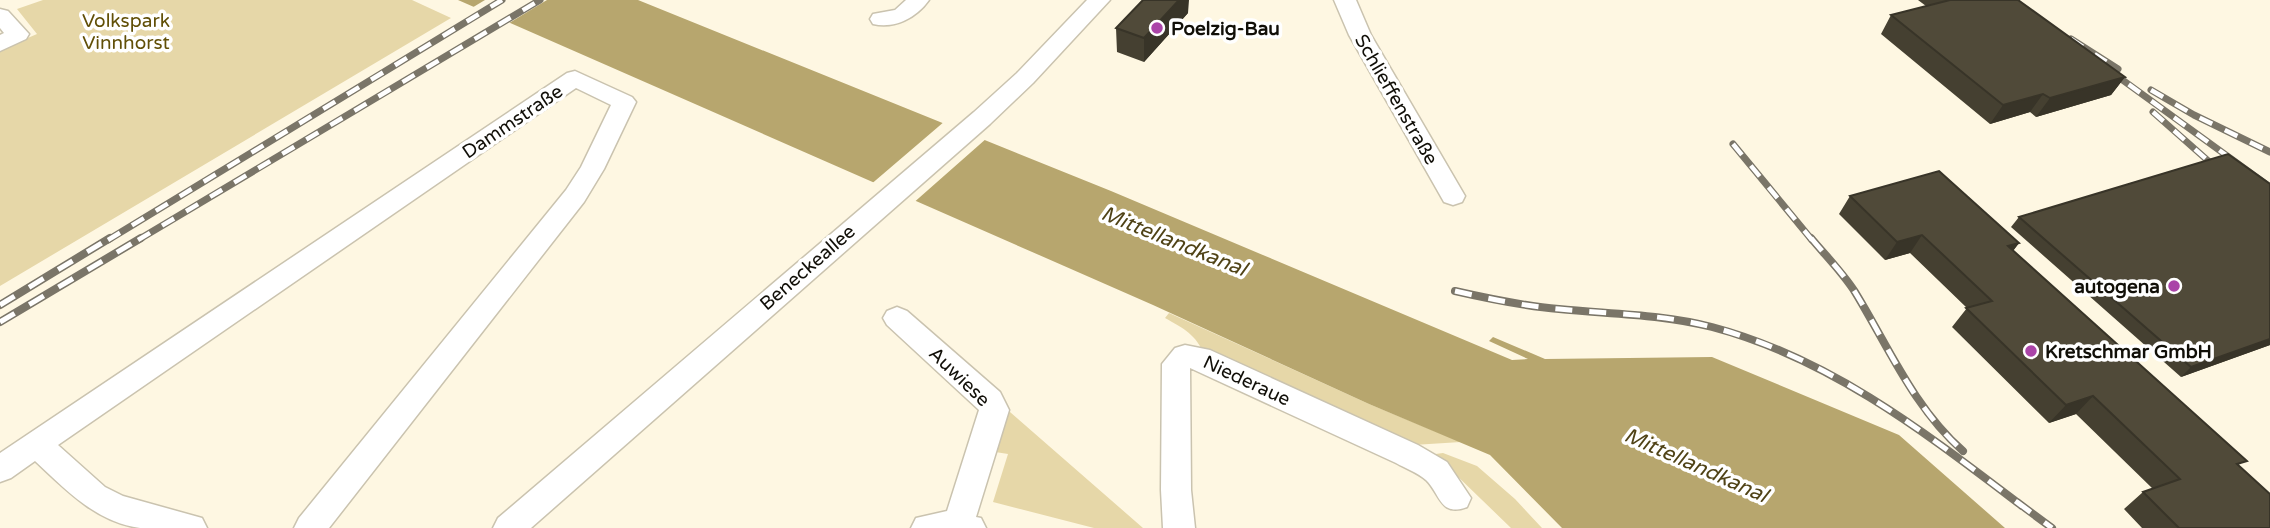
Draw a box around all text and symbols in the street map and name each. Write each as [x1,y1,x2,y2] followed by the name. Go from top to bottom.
[82,10,170,54] park label: Volkspark Vinnhorst
[1171,18,1280,41] place label: Poelzig-Bau
[1149,20,1165,36] marker: Poelzig-Bau
[1350,30,1442,169] street label: Schlieffenstraße
[458,80,567,163] street label: Dammstraße
[1098,201,1253,283] water label: Mittellandkanal
[756,220,860,315] street label: Beneckeallee
[2074,276,2160,299] place label: autogena
[2166,278,2182,294] marker: autogena
[2045,341,2212,363] place label: Kretschmar GmbH
[924,342,994,411] street label: Auwiese
[2023,343,2039,359] marker: Kretschmar GmbH
[1200,351,1294,411] street label: Niederaue
[1620,423,1774,509] water label: Mittellandkanal

